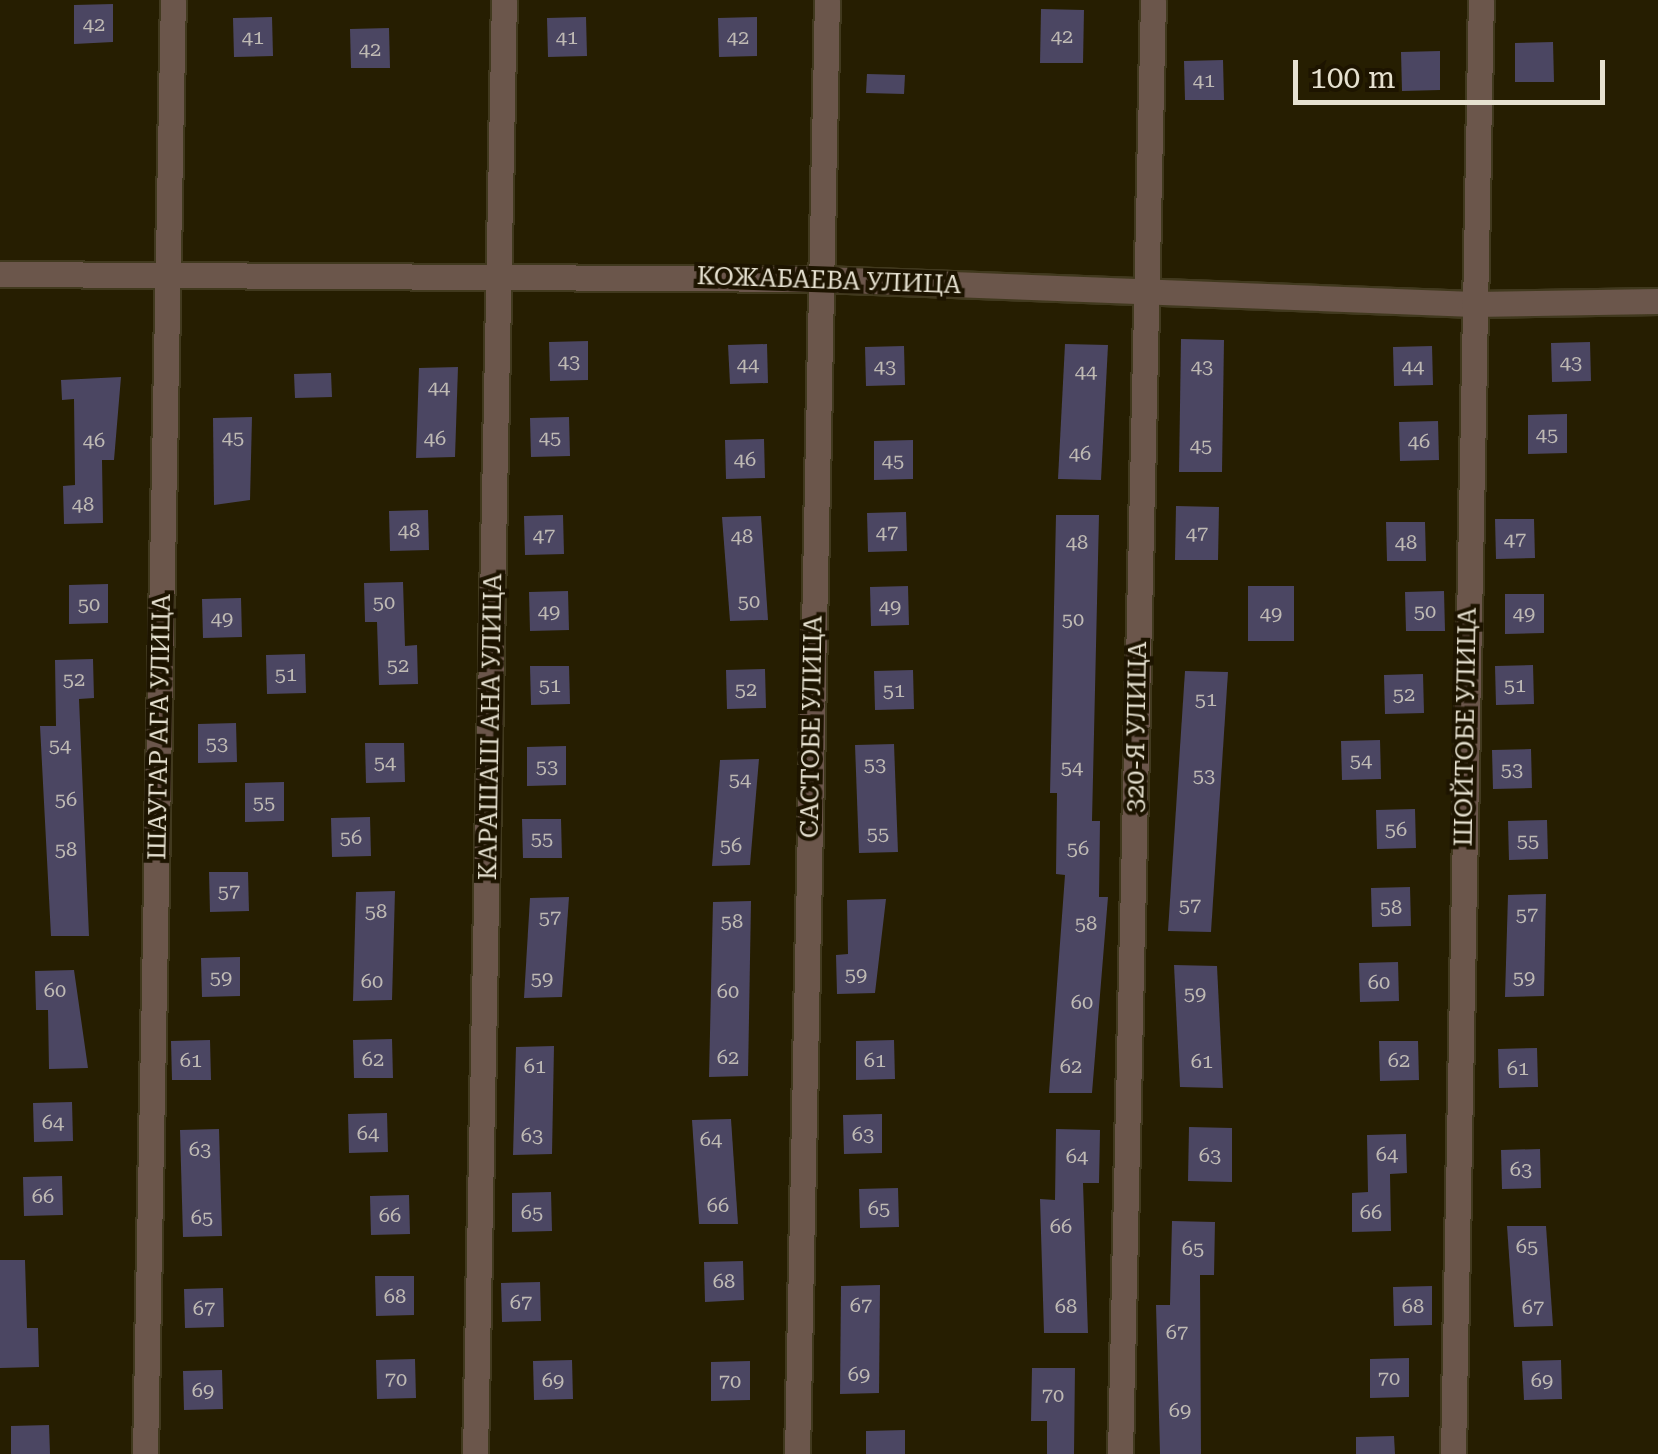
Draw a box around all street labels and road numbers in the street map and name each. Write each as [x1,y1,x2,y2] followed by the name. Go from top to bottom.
[696,261,962,301] street label: КОЖАБАЕВА УЛИЦА
[473,573,509,881] street label: КАРАШАШ АНА УЛИЦА
[143,594,177,860] street label: ШАУГАР АГА УЛИЦА
[1449,607,1483,847] street label: ШОЙТОБЕ УЛИЦА
[795,616,829,838] street label: САСТОБЕ УЛИЦА
[1121,641,1153,813] street label: 320-Я УЛИЦА

